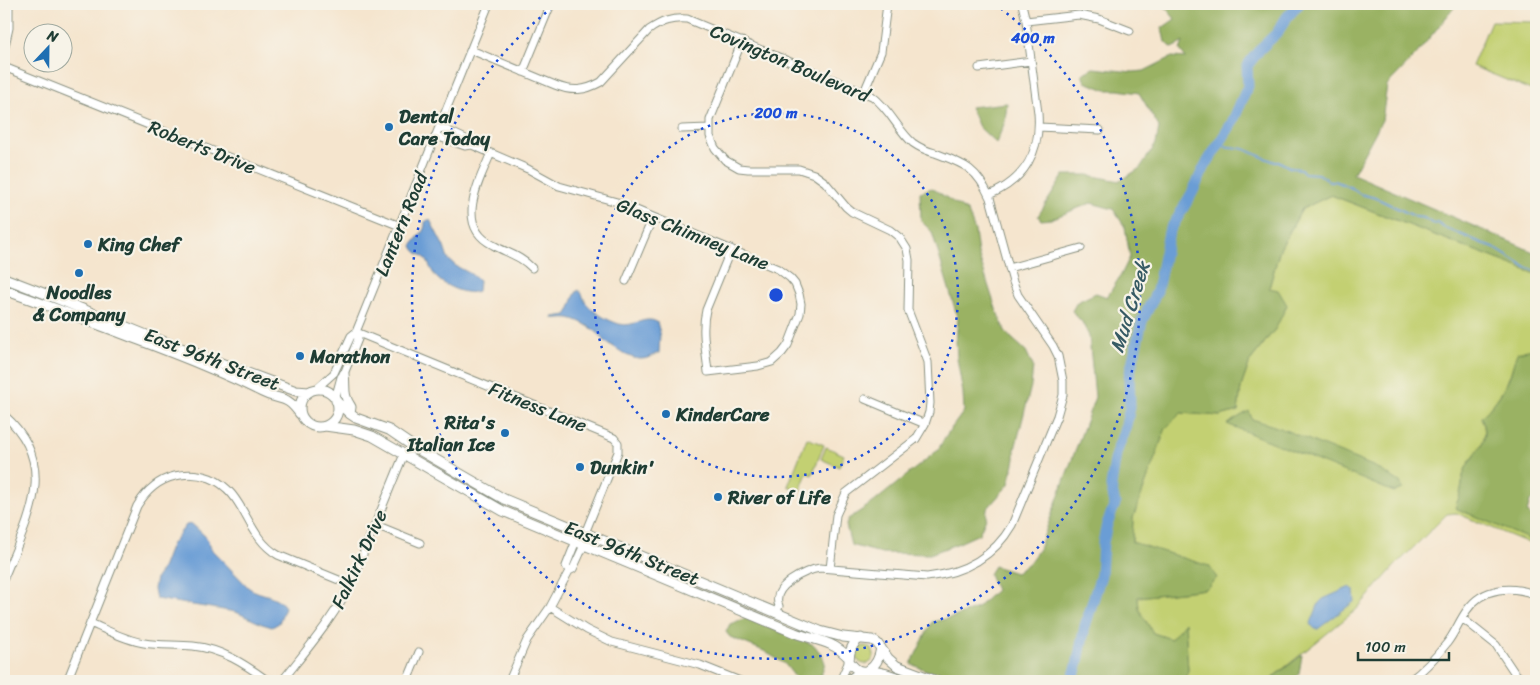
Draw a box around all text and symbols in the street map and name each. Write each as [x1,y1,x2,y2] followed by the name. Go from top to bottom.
[705,14,877,112] street label: Covington Boulevard
[22,22,72,72] north arrow
[43,23,62,50] text: N
[1010,25,1055,51] text: 400 m
[398,100,491,155] place label: Dental Care Today
[753,100,798,126] text: 200 m
[143,110,261,184] street label: Roberts Drive
[383,121,395,133] marker: Dental Care Today
[365,166,437,281] street label: Lantern Road
[611,188,775,280] street label: Glass Chimney Lane
[97,228,183,261] place label: King Chef
[82,238,94,250] marker: King Chef
[1100,256,1161,357] water label: Mud Creek
[73,267,85,279] marker: Noodles & Company
[33,276,127,331] place label: Noodles & Company
[767,286,785,304] centre of rings
[139,318,285,400] street label: East 96th Street
[309,340,391,373] place label: Marathon
[294,350,306,362] marker: Marathon
[484,372,592,442] street label: Fitness Lane
[675,398,770,431] place label: KinderCare
[406,406,496,461] place label: Rita's Italian Ice
[660,408,672,420] marker: KinderCare
[499,427,511,439] marker: Rita's Italian Ice
[590,451,655,484] place label: Dunkin'
[574,461,586,473] marker: Dunkin'
[727,481,831,514] place label: River of Life
[712,491,724,503] marker: River of Life
[322,504,397,614] street label: Falkirk Drive
[560,511,704,595] street label: East 96th Street
[1358,630,1449,662] scale bar
[1365,634,1406,660] text: 100 m

